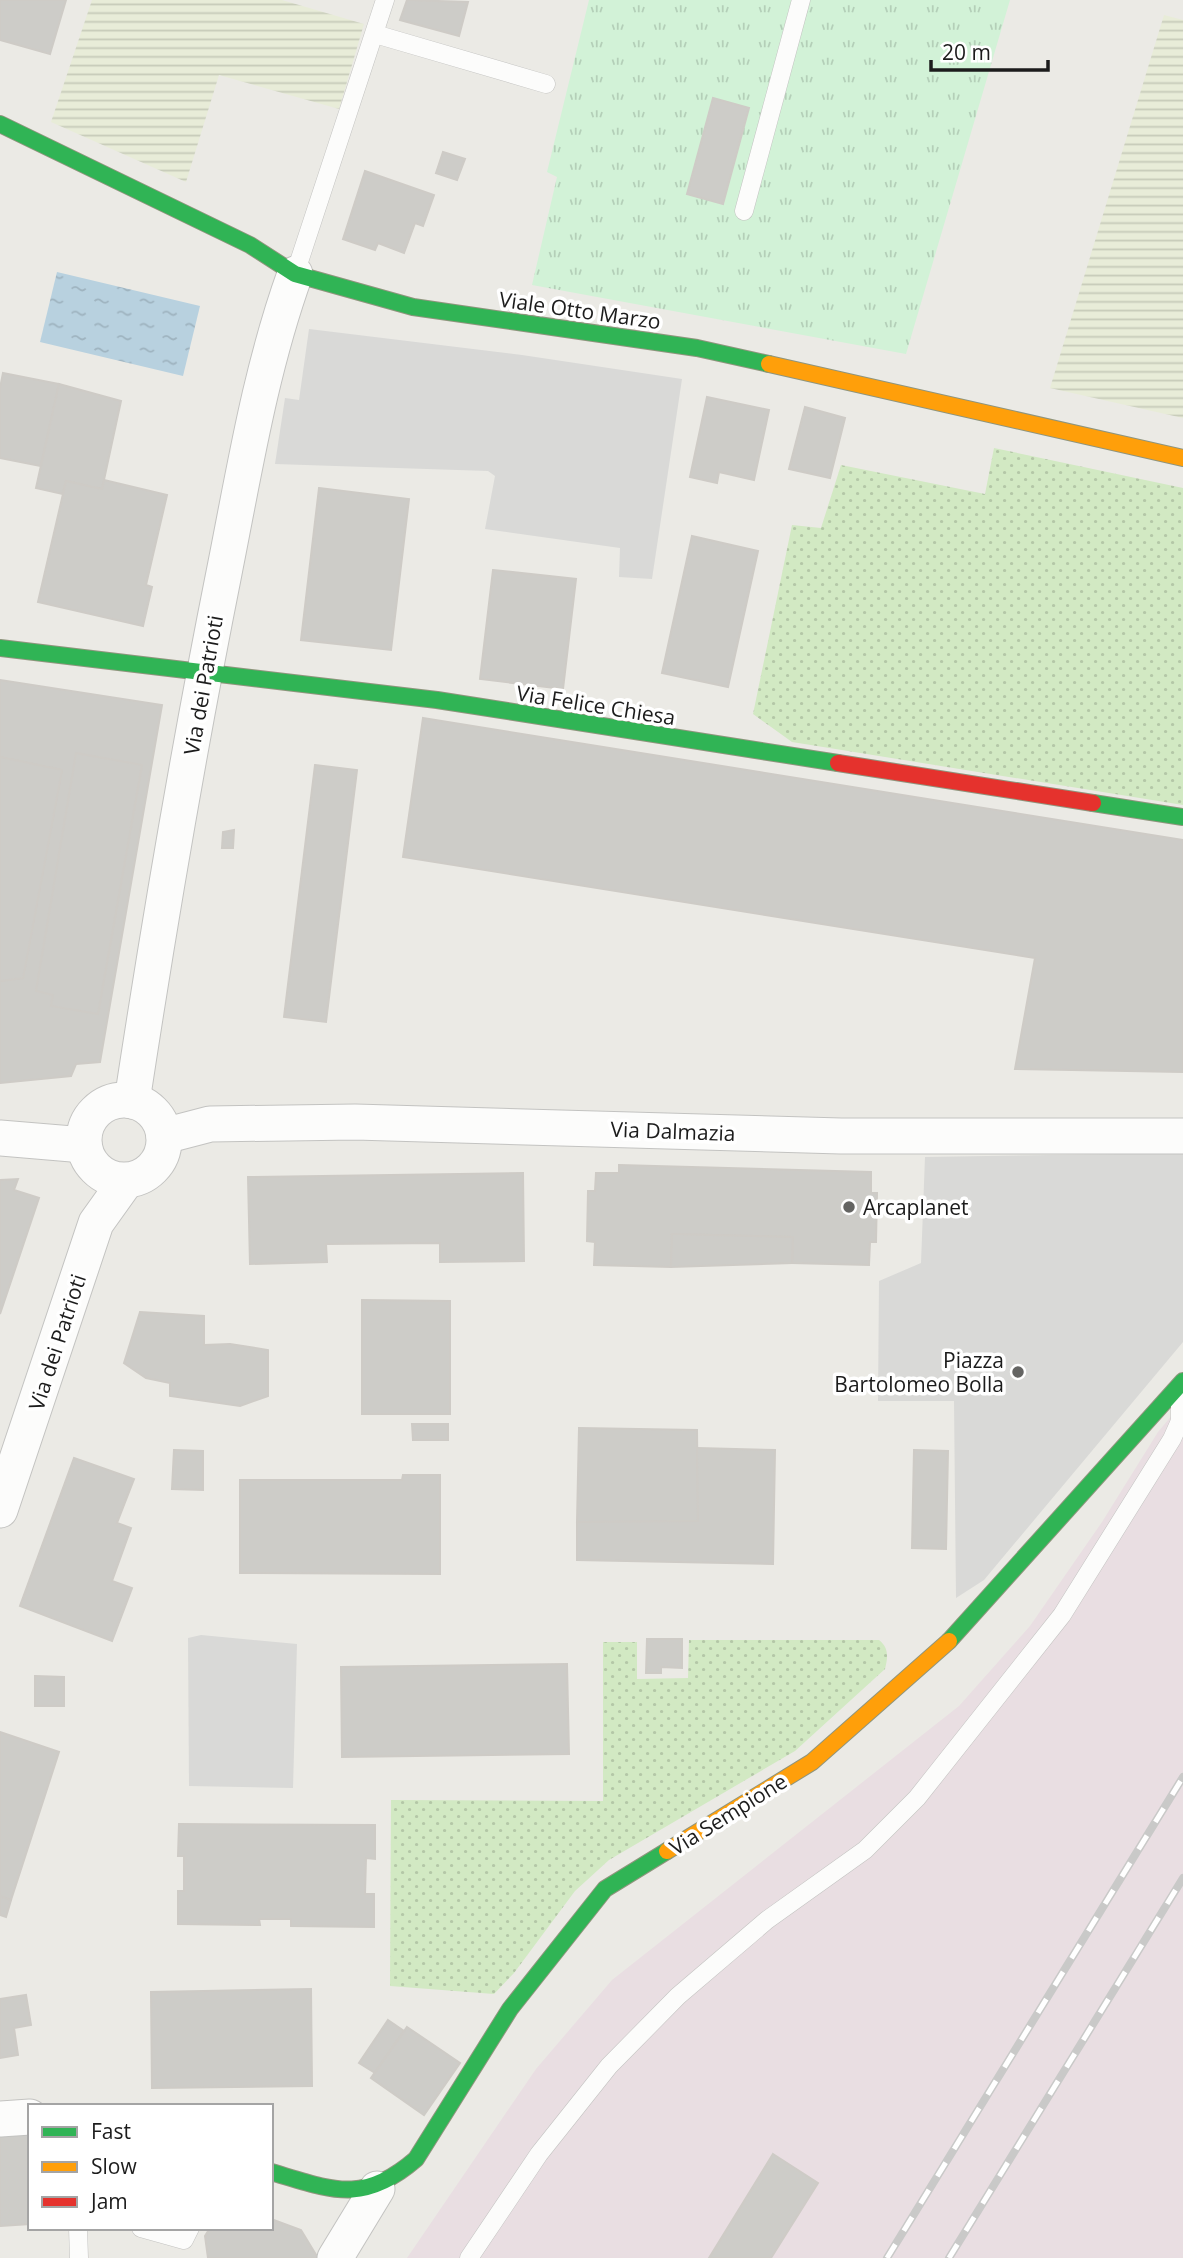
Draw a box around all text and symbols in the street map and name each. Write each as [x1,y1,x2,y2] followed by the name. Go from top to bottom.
[931,28,1048,72] scale bar
[942,38,991,66] text: 20 m
[497,285,663,335] street label: Viale Otto Marzo
[177,613,229,757] street label: Via dei Patrioti
[515,679,677,731] street label: Via Felice Chiesa
[610,1115,736,1147] street label: Via Dalmazia
[863,1193,969,1221] place label: Arcaplanet
[841,1199,857,1215] marker: Arcaplanet
[22,1270,92,1414] street label: Via dei Patrioti
[834,1346,1004,1398] place label: Piazza Bartolomeo Bolla
[1010,1364,1026,1380] marker: Piazza Bartolomeo Bolla
[664,1767,792,1861] street label: Via Sempione
[28,2104,273,2230] legend
[91,2117,131,2145] text: Fast
[91,2152,137,2180] text: Slow
[89,2187,128,2215] text: Jam

